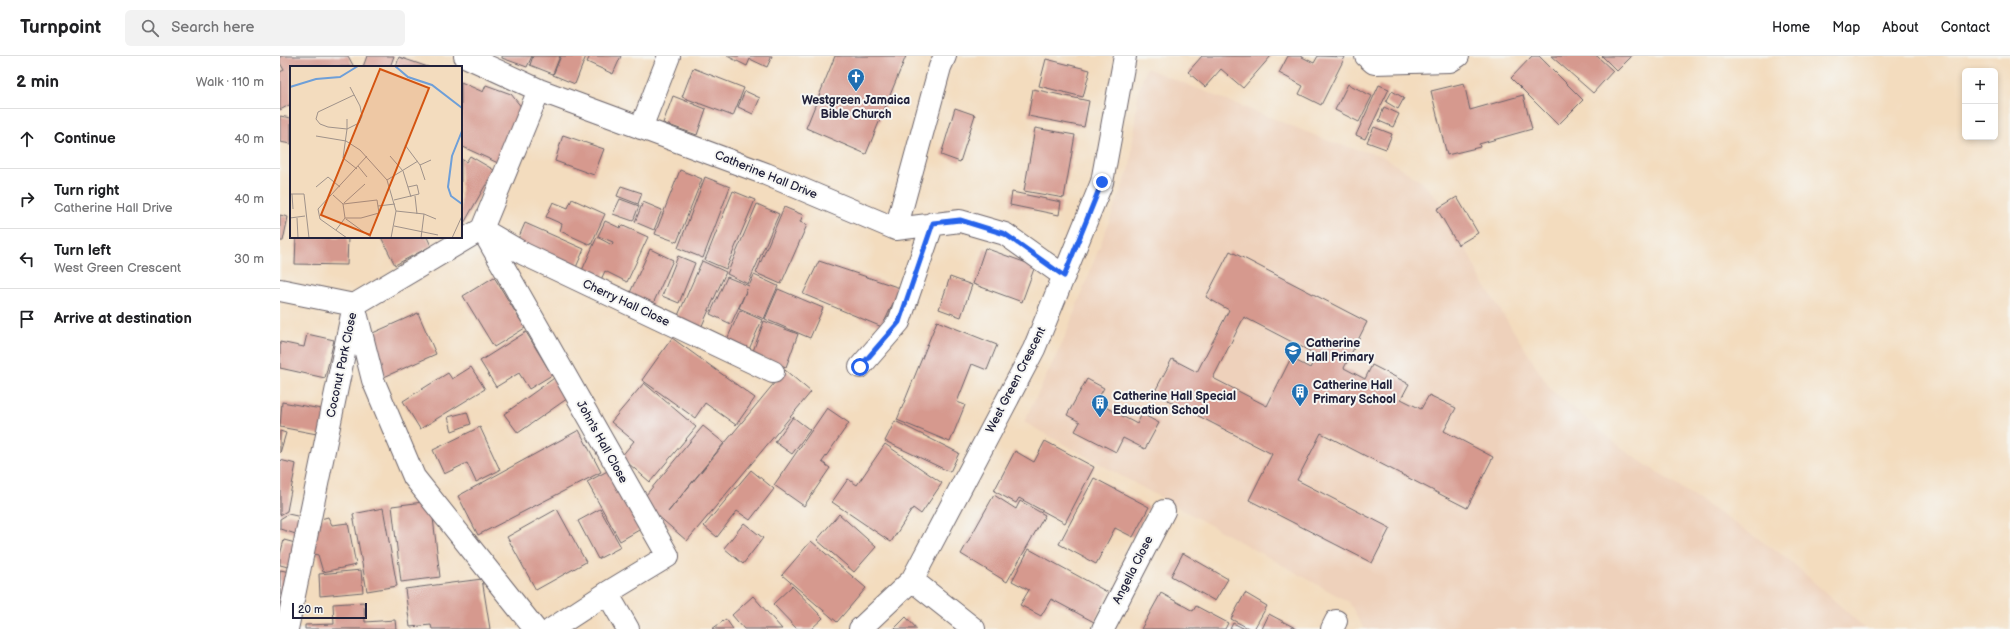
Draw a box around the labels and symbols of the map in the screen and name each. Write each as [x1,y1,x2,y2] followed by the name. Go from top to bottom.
[290,66,462,238] inset map
[846,67,866,92] church icon: Westgreen Jamaica Bible Church
[802,93,910,122] place label: Westgreen Jamaica Bible Church
[712,148,820,202] street label: Catherine Hall Drive
[1093,173,1111,191] route end
[580,276,672,330] street label: Cherry Hall Close
[324,311,360,419] street label: Coconut Park Close
[983,324,1049,436] street label: West Green Crescent
[1306,336,1374,365] place label: Catherine Hall Primary
[1283,340,1303,365] school or university icon: Catherine Hall Primary
[851,358,869,376] route start
[1313,378,1396,407] place label: Catherine Hall Primary School
[1290,382,1310,407] building icon: Catherine Hall Primary School
[1113,389,1236,418] place label: Catherine Hall Special Education School
[1090,393,1110,418] building icon: Catherine Hall Special Education School
[573,398,631,486] street label: John's Hall Close
[1109,533,1157,607] street label: Angella Close
[292,601,367,620] scale bar

